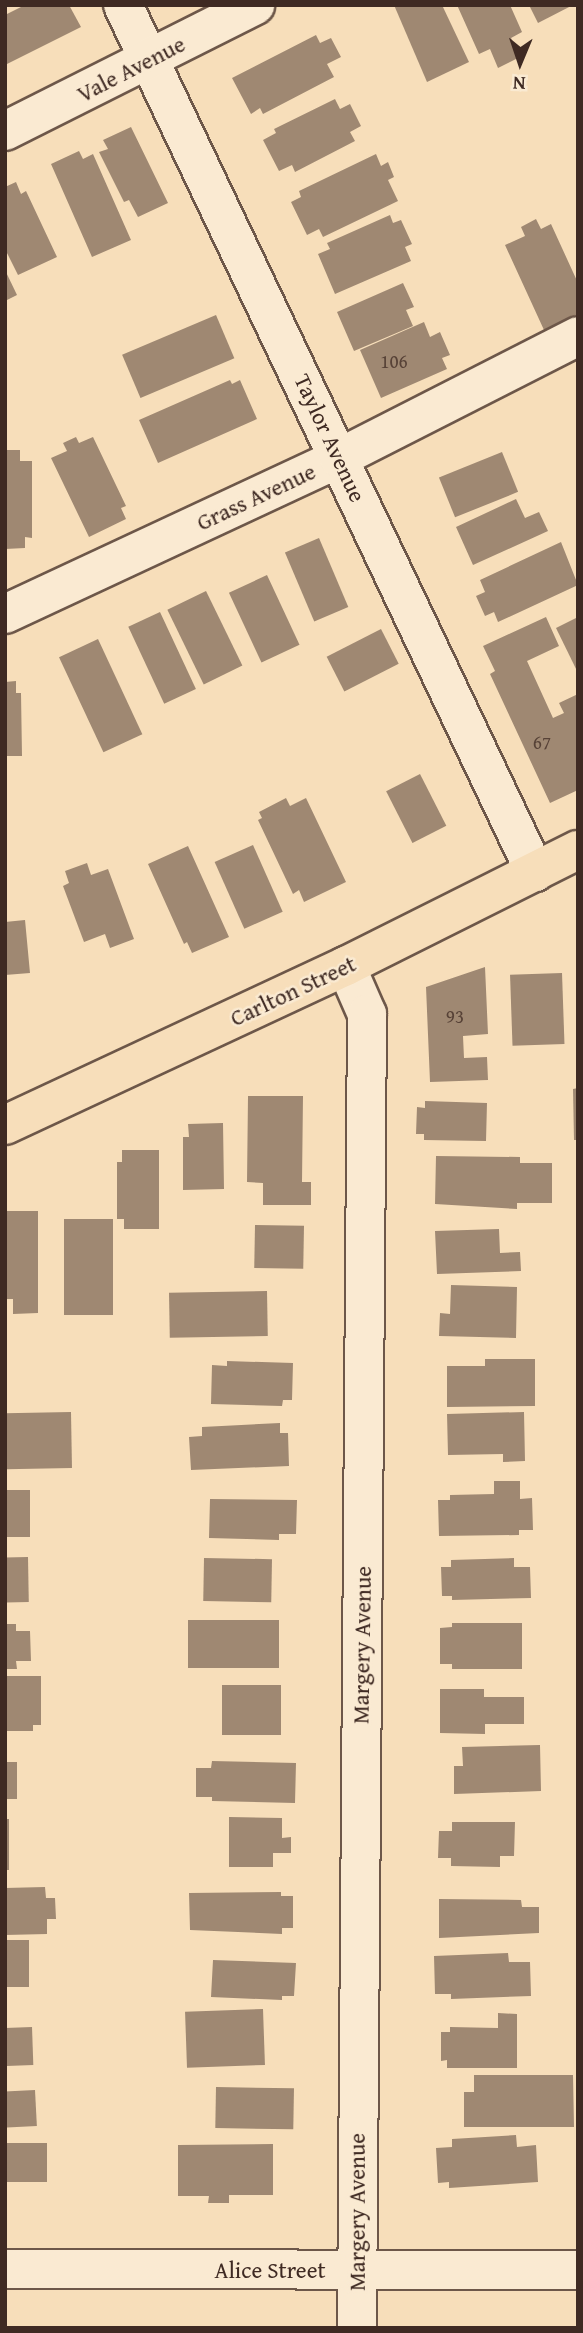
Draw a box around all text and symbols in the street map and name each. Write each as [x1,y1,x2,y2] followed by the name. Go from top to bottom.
[485,28,555,98] north arrow
[72,30,190,108] street label: Vale Avenue
[512,70,526,98] text: N
[380,351,408,373] house number: 106
[288,370,372,506] street label: Taylor Avenue
[192,458,320,536] street label: Grass Avenue
[533,732,551,754] house number: 67
[226,950,360,1032] street label: Carlton Street
[446,1006,464,1028] house number: 93
[347,1566,377,1724] street label: Margery Avenue
[343,2133,371,2291] street label: Margery Avenue
[214,2256,326,2284] street label: Alice Street

